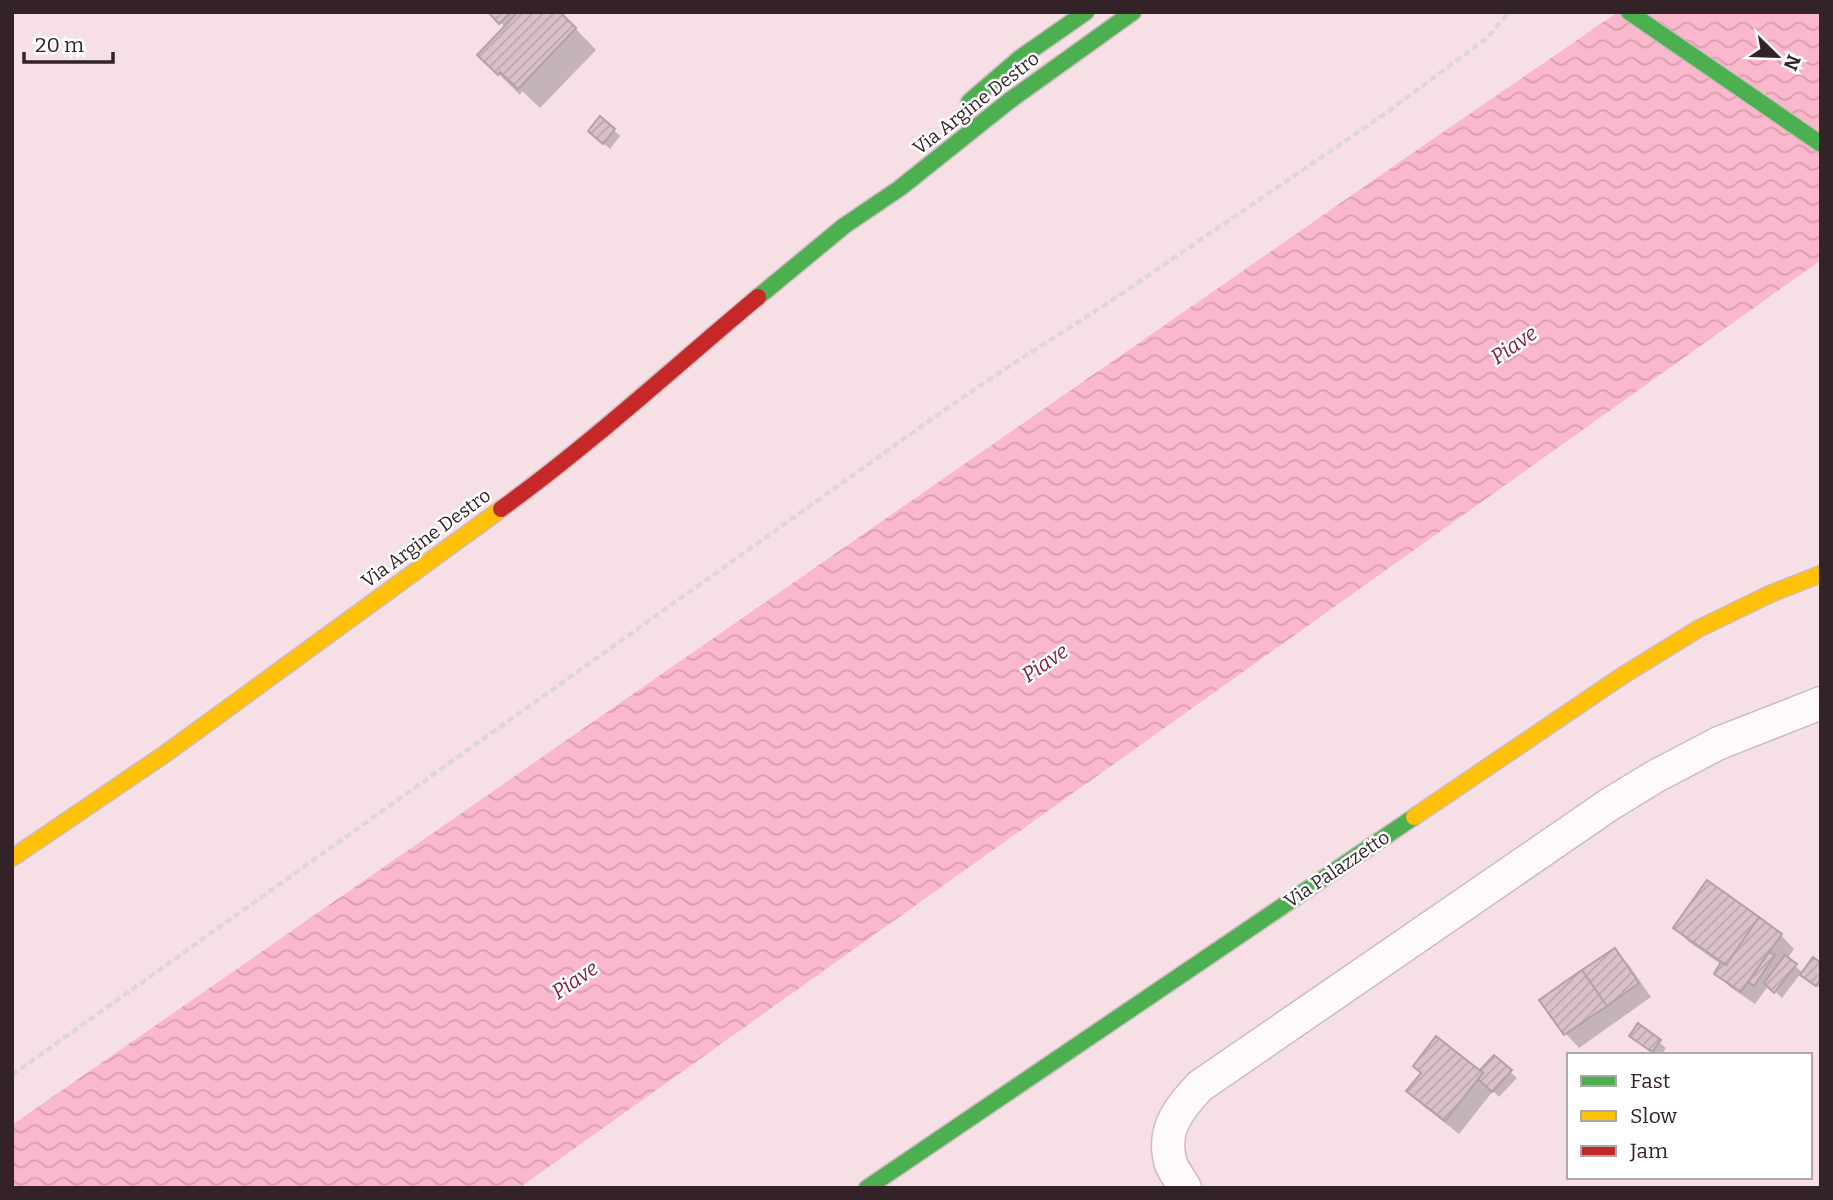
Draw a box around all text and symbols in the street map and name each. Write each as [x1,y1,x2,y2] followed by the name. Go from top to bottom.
[24,21,114,65] scale bar
[1742,21,1812,91] north arrow
[35,32,84,58] text: 20 m
[908,46,1044,159] street label: Via Argine Destro
[1779,51,1806,74] text: N
[1486,320,1543,370] water label: Piave
[357,483,495,593] street label: Via Argine Destro
[1017,638,1074,688] water label: Piave
[1280,825,1394,913] street label: Via Palazzetto
[547,955,604,1005] water label: Piave
[1567,1053,1812,1179] legend
[1630,1068,1671,1094] text: Fast
[1630,1103,1677,1129] text: Slow
[1629,1138,1668,1164] text: Jam

